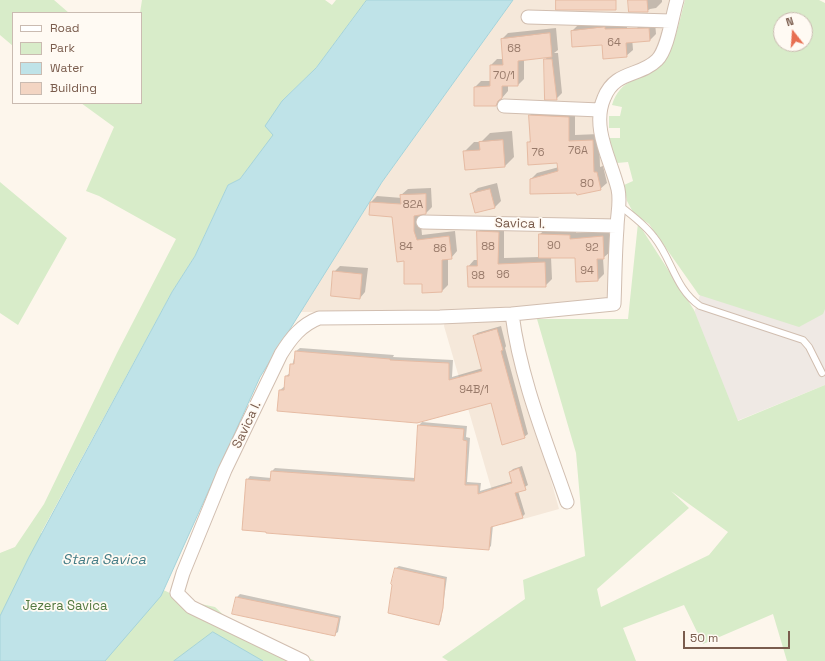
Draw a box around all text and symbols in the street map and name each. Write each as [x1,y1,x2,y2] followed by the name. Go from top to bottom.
[12,12,142,104] legend
[773,12,813,52] north arrow
[784,14,795,29] text: N
[50,20,79,36] text: Road
[607,36,621,50] house number: 64
[50,40,75,56] text: Park
[507,42,521,56] house number: 68
[50,60,84,76] text: Water
[493,69,515,83] house number: 70/1
[50,80,97,96] text: Building
[568,144,588,158] house number: 76A
[532,146,544,160] house number: 76
[580,177,594,191] house number: 80
[403,198,423,212] house number: 82A
[495,216,545,232] street label: Savica I.
[547,239,561,253] house number: 90
[399,240,413,254] house number: 84
[481,240,495,254] house number: 88
[585,241,599,255] house number: 92
[433,242,447,256] house number: 86
[580,264,594,278] house number: 94
[496,268,510,282] house number: 96
[471,269,485,283] house number: 98
[459,383,489,397] house number: 94B/1
[229,399,265,451] street label: Savica I.
[62,552,146,568] water label: Stara Savica
[22,598,108,614] park label: Jezera Savica
[685,623,792,649] scale bar
[690,630,718,646] text: 50 m

